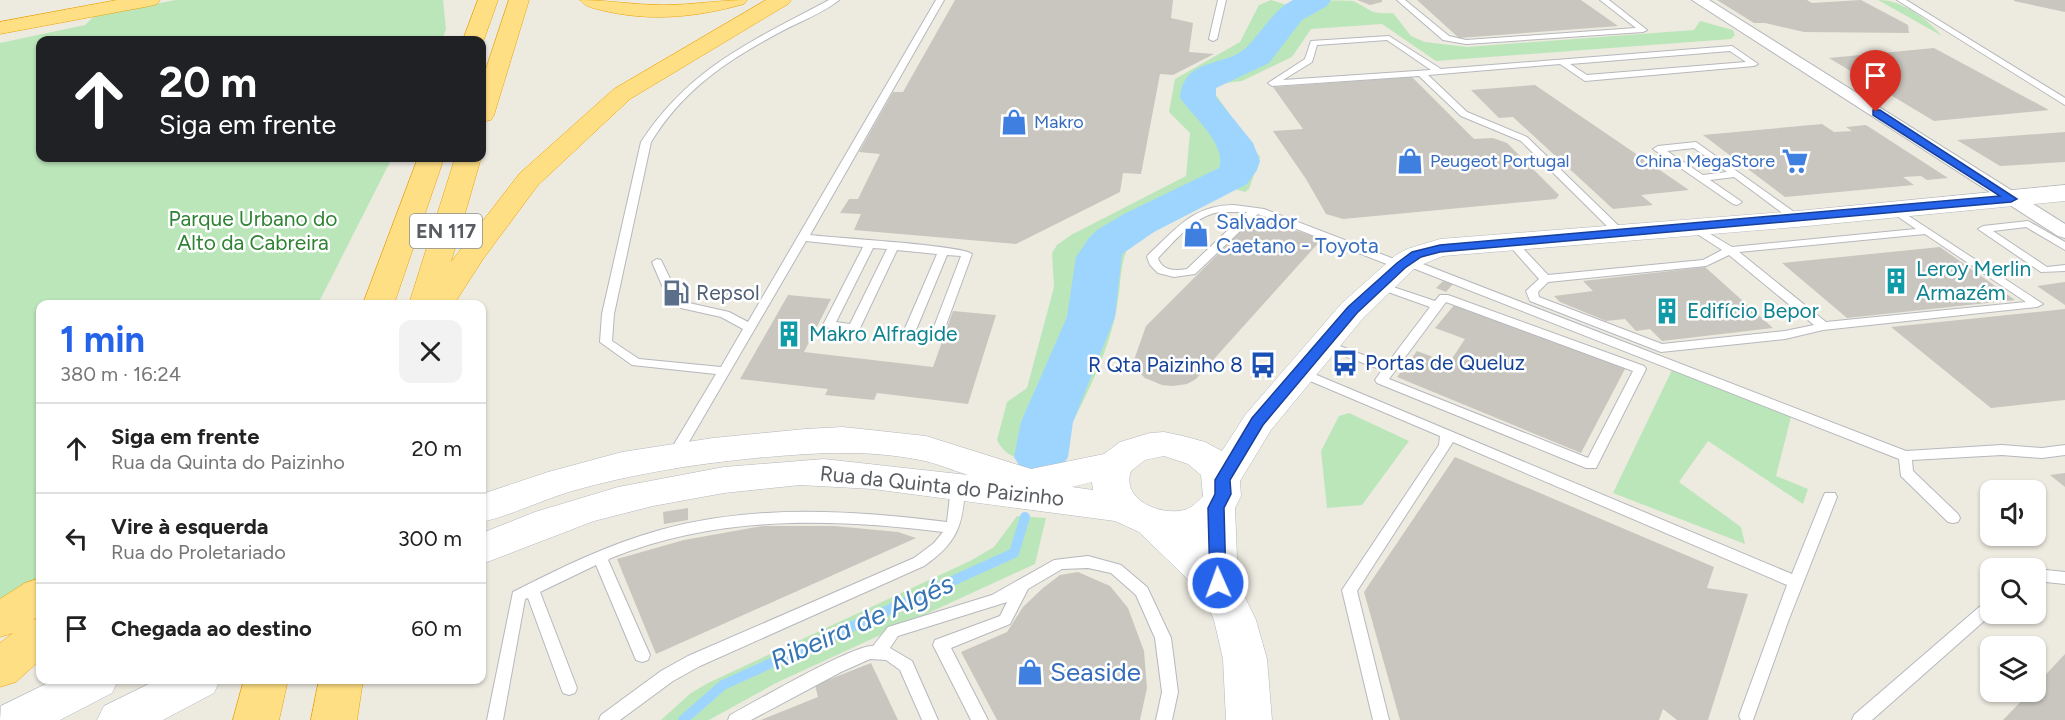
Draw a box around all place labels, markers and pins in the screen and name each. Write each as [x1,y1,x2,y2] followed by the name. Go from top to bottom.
[1850,50,1901,112] pin
[999,107,1029,137] shop icon: Makro
[1034,111,1084,133] place label: Makro
[1395,146,1425,176] shop icon: Peugeot Portugal
[1780,146,1810,176] supermarket icon: China MegaStore
[1430,150,1570,172] place label: Peugeot Portugal
[1635,150,1775,172] place label: China MegaStore
[1216,209,1379,258] place label: Salvador Caetano - Toyota
[1181,219,1211,249] shop icon: Salvador Caetano - Toyota
[1916,256,2031,305] place label: Leroy Merlin Armazém
[1881,266,1911,296] building icon: Leroy Merlin Armazém
[661,278,691,308] fuel station icon: Repsol
[696,280,760,305] place label: Repsol
[1652,296,1682,326] building icon: Edifício Bepor
[1687,298,1819,323] place label: Edifício Bepor
[774,319,804,349] building icon: Makro Alfragide
[809,321,958,346] place label: Makro Alfragide
[1330,348,1360,378] bus stop icon: Portas de Queluz
[1248,350,1278,380] bus stop icon: R Qta Paizinho 8
[1365,350,1525,375] place label: Portas de Queluz
[1088,352,1243,377] place label: R Qta Paizinho 8
[1050,656,1141,688] place label: Seaside
[1015,657,1045,687] shop icon: Seaside

